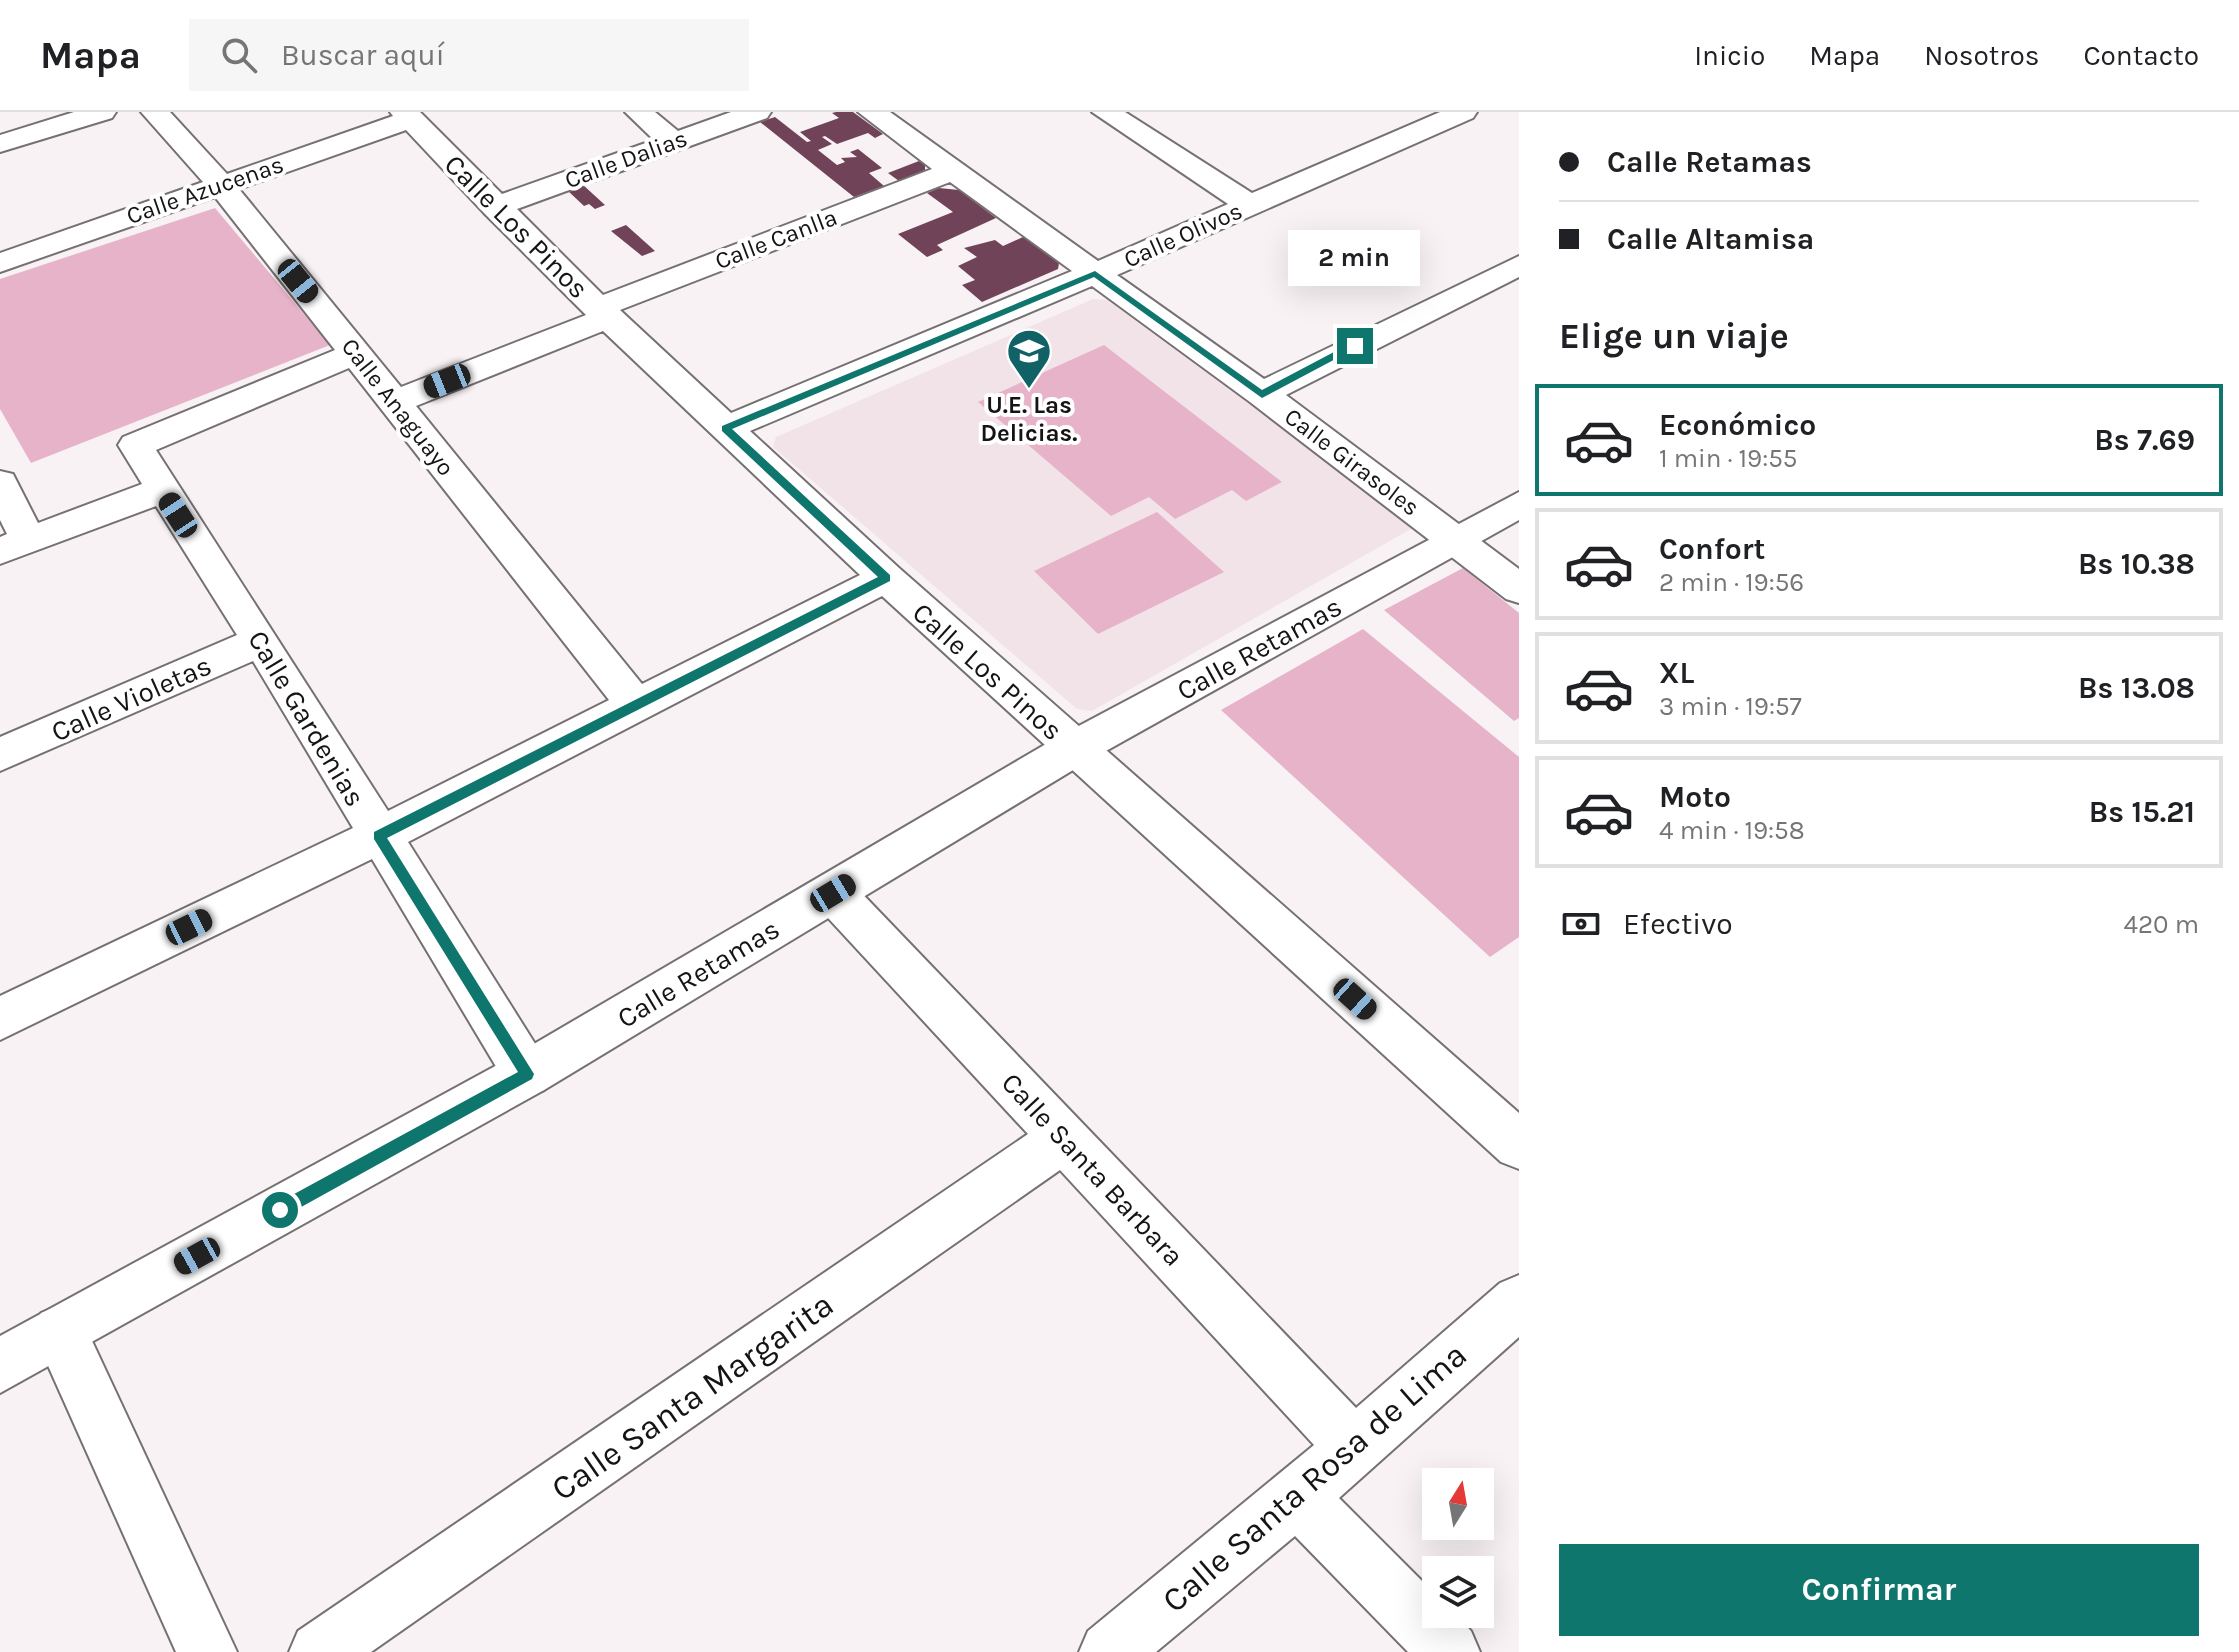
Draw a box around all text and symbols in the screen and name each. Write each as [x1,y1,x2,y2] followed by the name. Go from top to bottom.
[189,19,749,91] search box
[40,33,141,78] text: Mapa
[217,33,261,77] icon: search
[281,37,445,73] text: Buscar aquí
[1694,39,1765,72] text: Inicio
[1809,39,1880,72] text: Mapa
[1924,39,2039,72] text: Nosotros
[2083,39,2199,72] text: Contacto
[561,124,691,194] street label: Calle Dalias
[1607,144,1812,180] text: Calle Retamas
[438,148,595,305] street label: Calle Los Pinos
[123,150,287,230] street label: Calle Azucenas
[1120,196,1246,274] street label: Calle Olivos
[711,203,841,275] street label: Calle Canlla
[1607,221,1814,257] text: Calle Altamisa
[1289,230,1421,286] callout: 2 min
[1318,242,1390,273] text: 2 min
[274,255,322,307] car
[1559,315,1789,357] text: Elige un viaje
[1005,327,1053,390] school or university icon: U.E. Las Delicias.
[1337,328,1373,364] route end
[336,333,460,481] street label: Calle Anaguayo
[420,361,474,401] car
[981,391,1077,447] place label: U.E. Las Delicias.
[1279,402,1425,522] street label: Calle Girasoles
[1563,404,1635,476] icon: car
[1659,407,1816,443] text: Económico
[2094,422,2195,458] text: Bs 7.69
[1659,443,1798,474] text: 1 min · 19:55
[155,488,201,542] car
[1563,528,1635,600] icon: car
[1659,531,1765,567] text: Confort
[2078,546,2195,582] text: Bs 10.38
[1659,567,1804,598] text: 2 min · 19:56
[1171,590,1347,707] street label: Calle Retamas
[906,596,1069,747] street label: Calle Los Pinos
[241,624,372,812] street label: Calle Gardenias
[46,648,216,748] street label: Calle Violetas
[1563,652,1635,724] icon: car
[1659,655,1694,691] text: XL
[2078,670,2195,706] text: Bs 13.08
[1659,691,1802,722] text: 3 min · 19:57
[1563,776,1635,848] icon: car
[1659,779,1731,815] text: Moto
[2089,794,2195,830] text: Bs 15.21
[1659,815,1805,846] text: 4 min · 19:58
[806,870,860,916] car
[1559,902,1603,946] icon: cash
[162,906,216,948] car
[1623,906,1733,942] text: Efectivo
[2123,909,2199,940] text: 420 m
[611,912,785,1035] street label: Calle Retamas
[1329,974,1381,1024] car
[995,1066,1190,1273] street label: Calle Santa Barbara
[262,1192,298,1228] route start
[170,1234,224,1278] car
[544,1284,841,1509] street label: Calle Santa Margarita
[1154,1335,1475,1621] street label: Calle Santa Rosa de Lima
[1422,1468,1494,1540] north arrow
[1422,1468,1494,1628] map controls
[1559,1544,2199,1636] button: Confirmar
[1422,1556,1494,1628] button: layers

